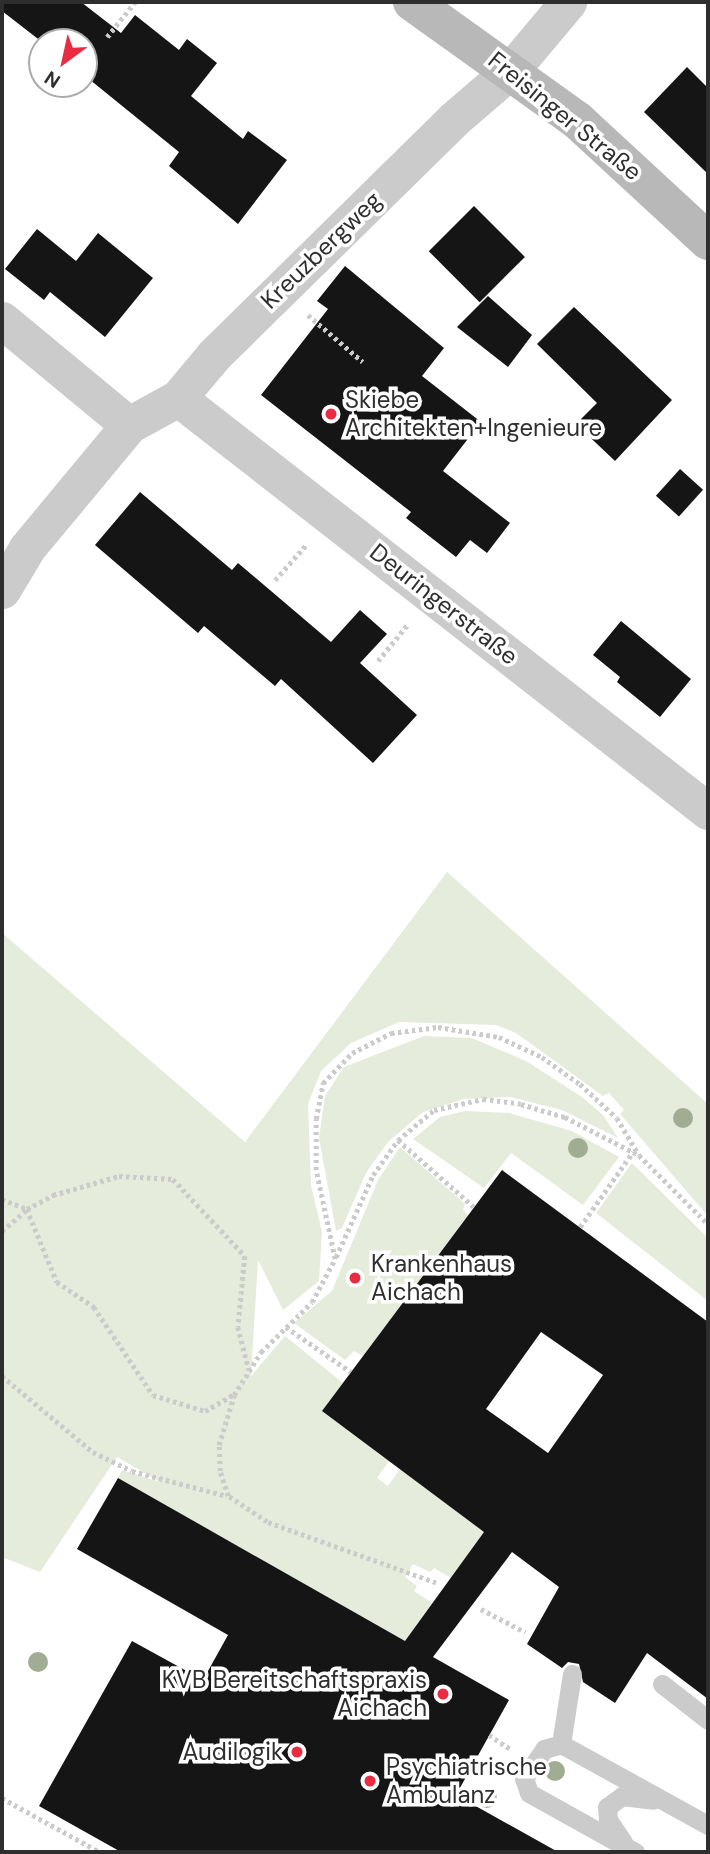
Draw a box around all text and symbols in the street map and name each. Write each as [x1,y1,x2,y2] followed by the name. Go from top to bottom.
[28,28,98,98] north arrow
[483,46,647,186] street label: Freisinger Straße
[40,65,65,94] text: N
[255,185,387,315] street label: Kreuzbergweg
[345,386,602,442] place label: Skiebe Architekten+Ingenieure
[323,406,339,422] marker: Skiebe Architekten+Ingenieure
[364,537,524,671] street label: Deuringerstraße
[371,1250,512,1306] place label: Krankenhaus Aichach
[345,1268,365,1288] marker: Krankenhaus Aichach
[162,1666,427,1722] place label: KVB Bereitschaftspraxis Aichach
[433,1684,453,1704] marker: KVB Bereitschaftspraxis Aichach
[182,1738,283,1766] place label: Audilogik
[289,1744,305,1760] marker: Audilogik
[386,1753,547,1809] place label: Psychiatrische Ambulanz
[360,1771,380,1791] marker: Psychiatrische Ambulanz

